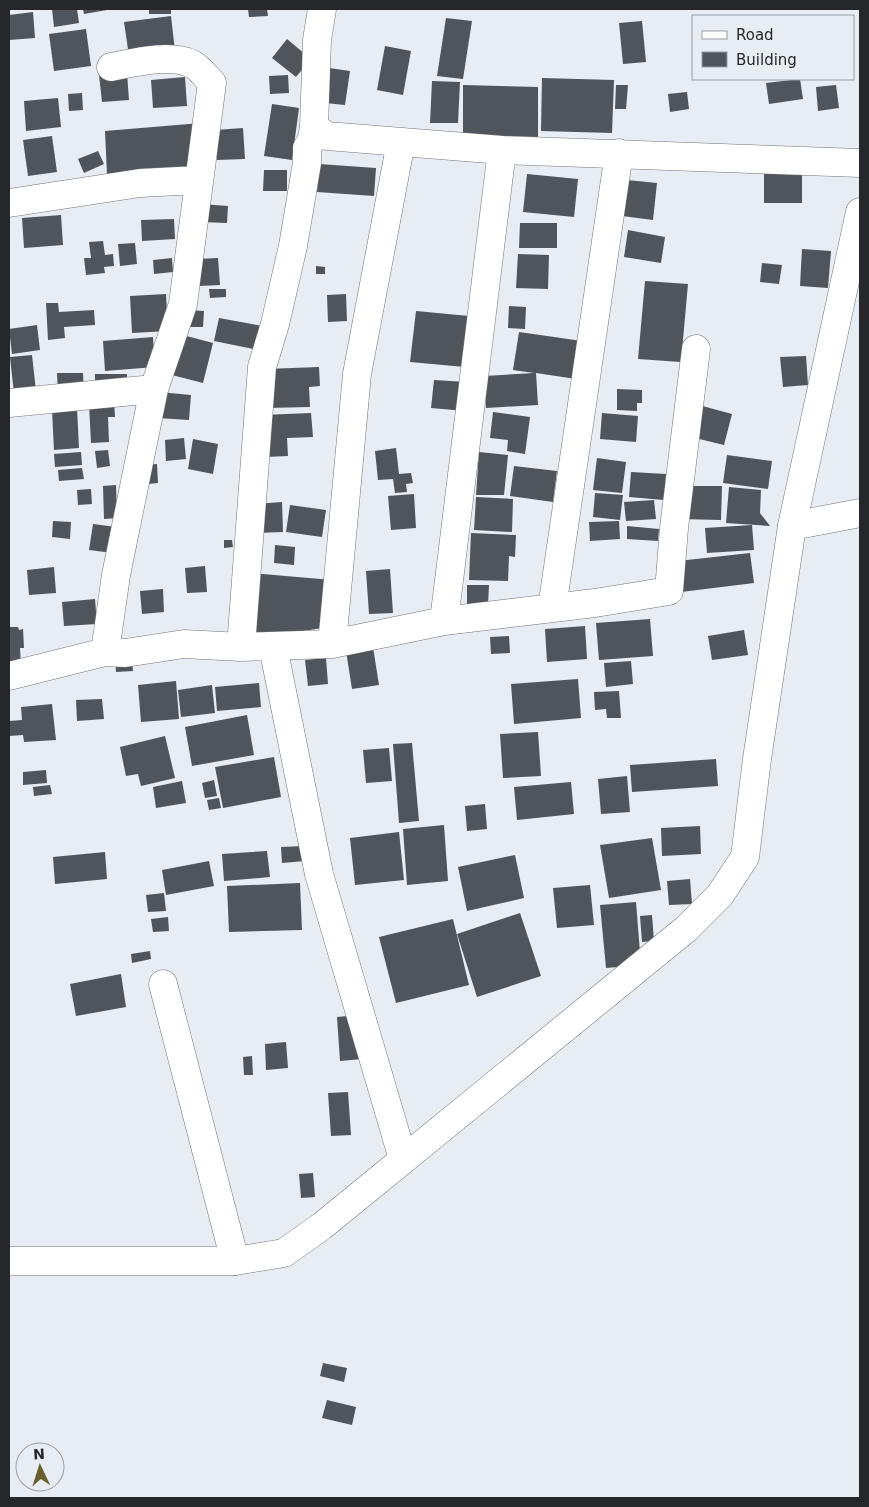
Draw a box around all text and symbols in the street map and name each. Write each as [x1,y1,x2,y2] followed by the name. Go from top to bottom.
[692,15,854,80] legend
[736,26,774,44] text: Road
[736,51,797,69] text: Building
[15,1442,65,1492] north arrow
[33,1446,45,1462] text: N

